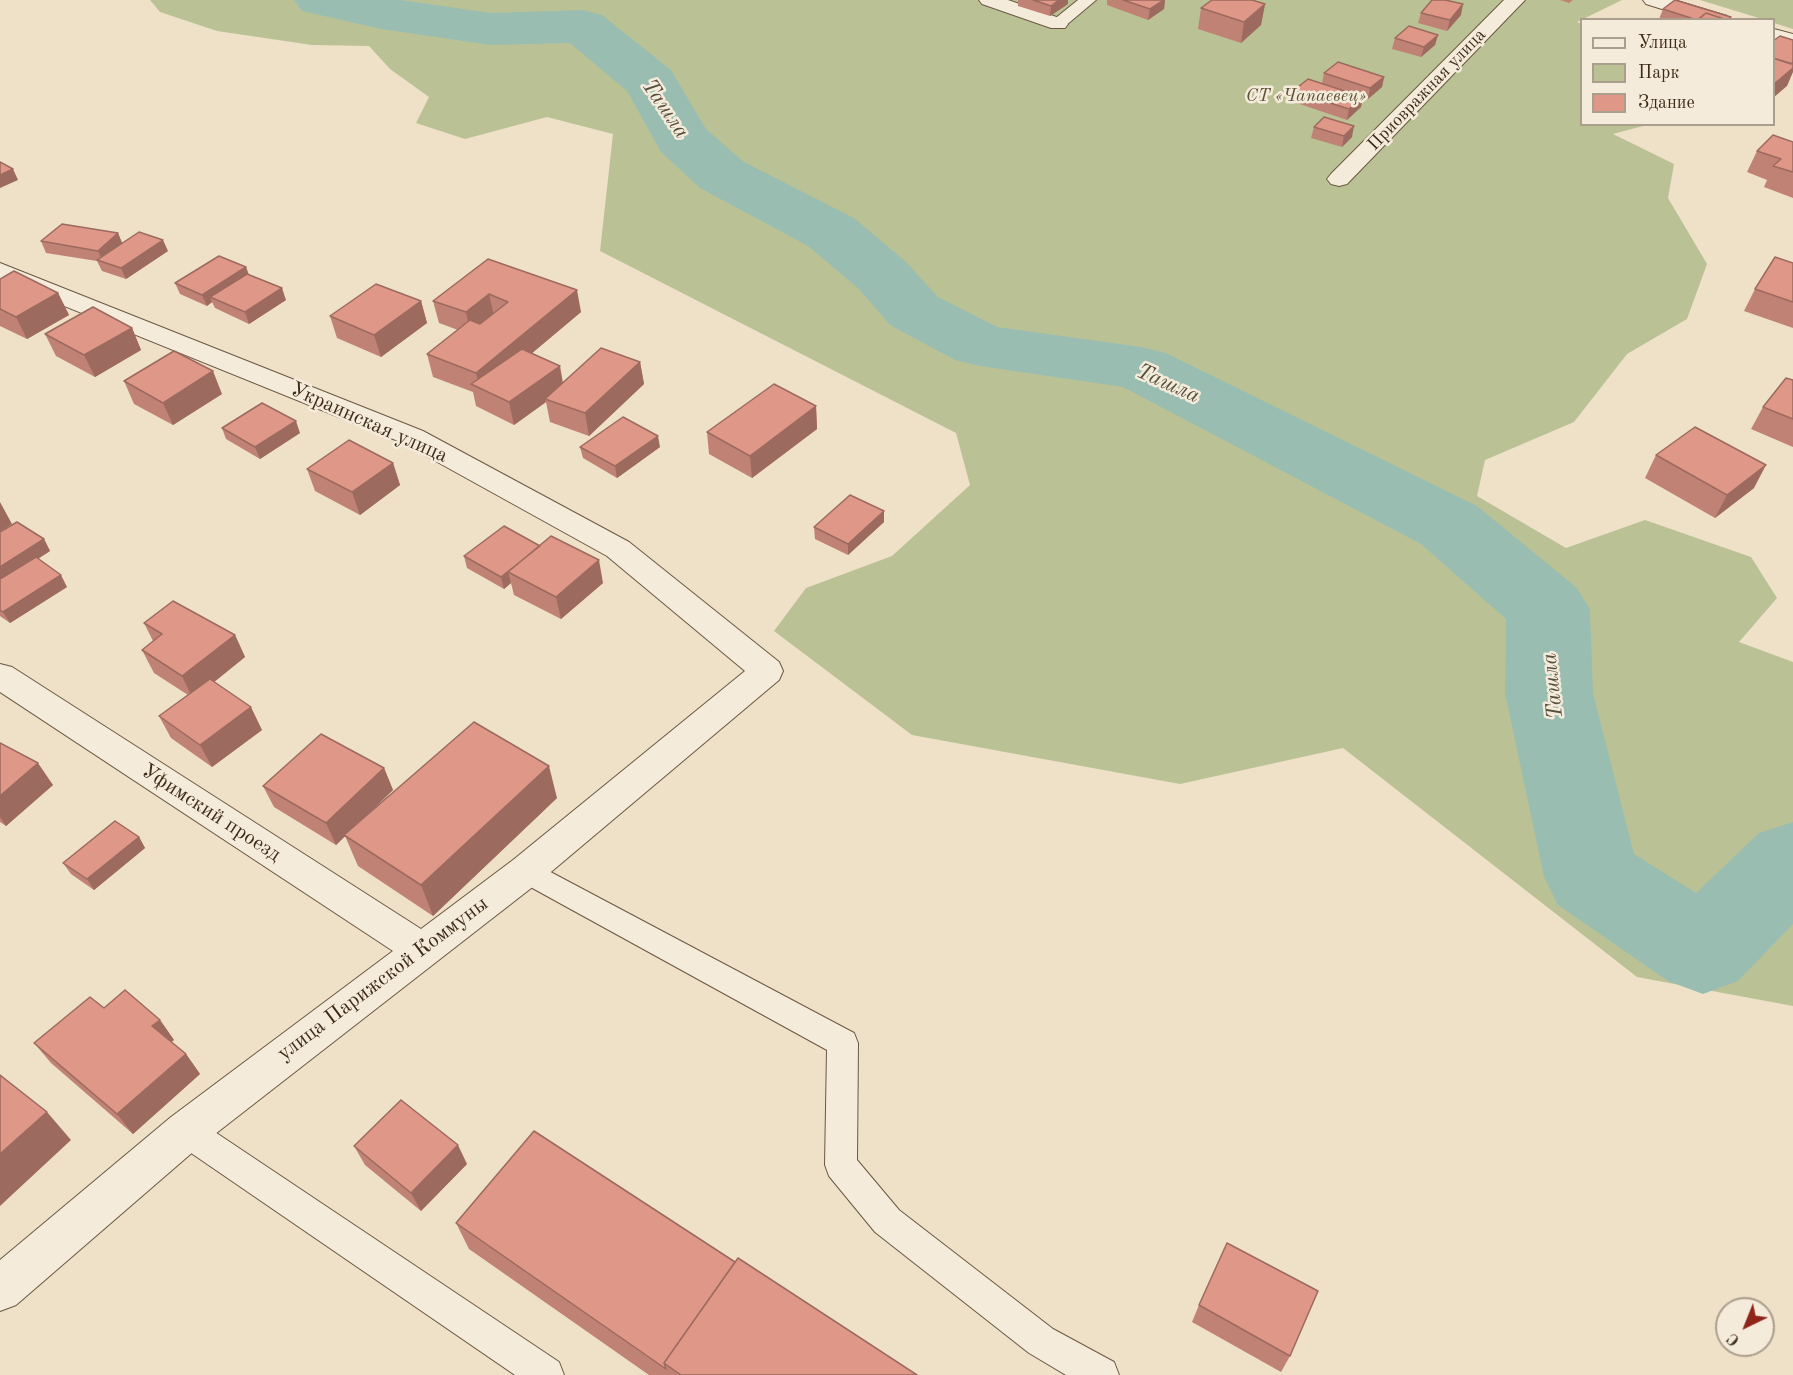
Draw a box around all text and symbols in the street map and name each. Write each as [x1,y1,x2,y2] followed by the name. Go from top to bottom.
[1580,18,1775,126] legend
[1363,25,1491,155] street label: Приовражная улица
[1638,34,1687,52] text: Улица
[1638,64,1679,82] text: Парк
[635,74,695,144] water label: Ташла
[1246,85,1366,107] park label: СТ «Чапаевец»
[1638,94,1695,112] text: Здание
[1132,358,1204,410] water label: Ташла
[286,377,452,469] street label: Украинская улица
[1536,652,1570,720] water label: Ташла
[136,758,286,868] street label: Уфимский проезд
[273,891,493,1067] street label: улица Парижской Коммуны
[1715,1297,1775,1357] north arrow
[1725,1329,1743,1348] text: С

